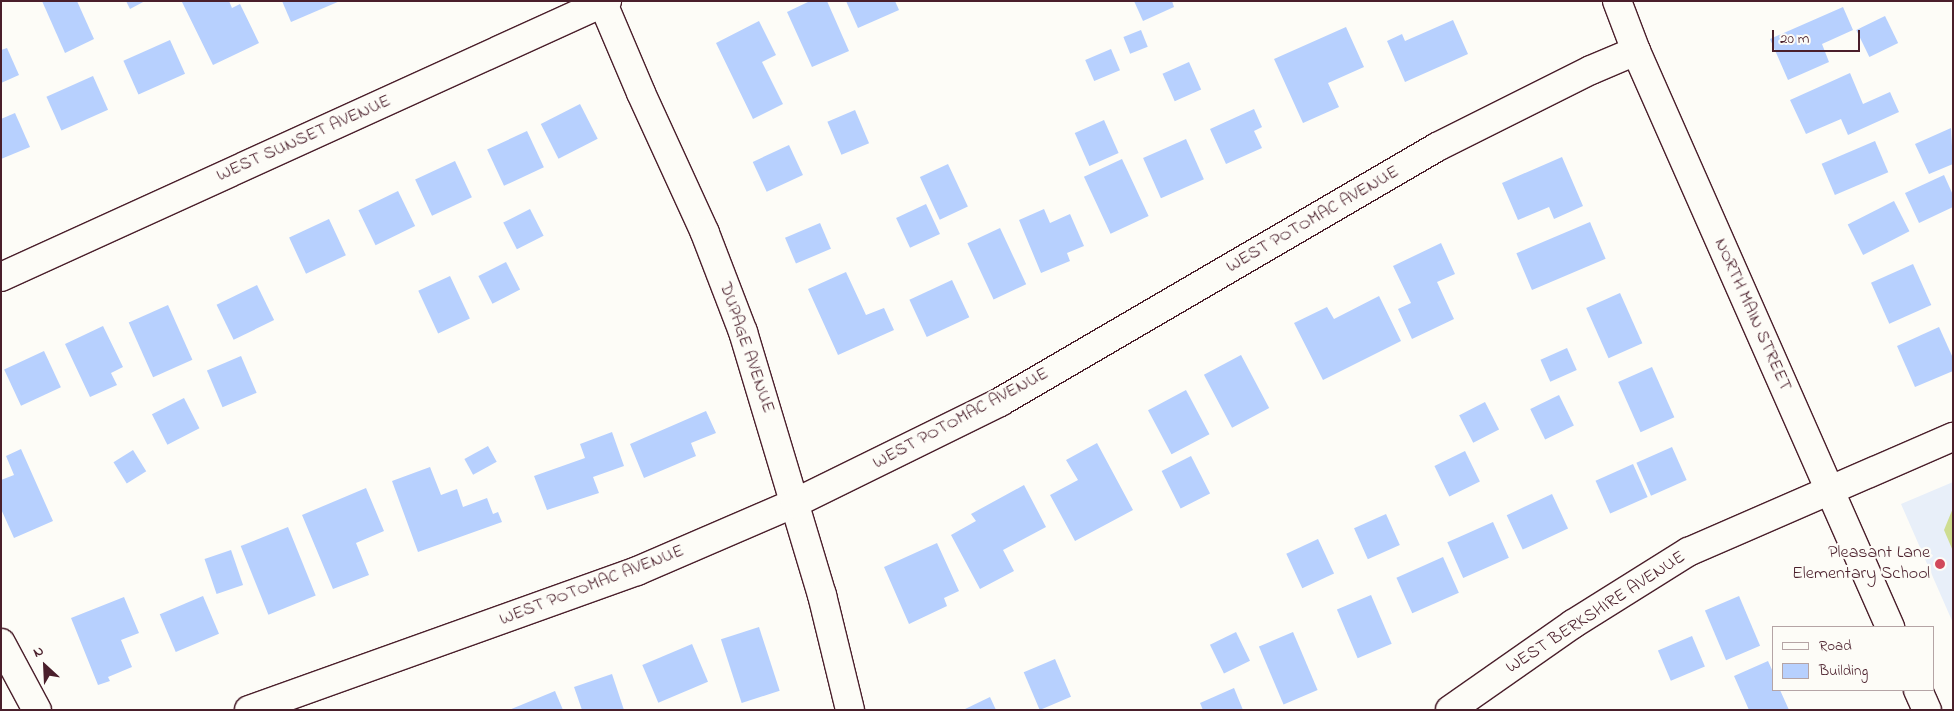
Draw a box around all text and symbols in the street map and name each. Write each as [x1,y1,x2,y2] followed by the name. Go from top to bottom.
[1774,20,1862,52] scale bar
[1780,28,1809,50] text: 20 m
[214,91,394,187] street label: WEST SUNSET AVENUE
[1223,162,1403,278] street label: WEST POTOMAC AVENUE
[1709,235,1795,395] street label: NORTH MAIN STREET
[714,280,778,416] street label: DUPAGE AVENUE
[869,363,1053,475] street label: WEST POTOMAC AVENUE
[497,541,687,631] street label: WEST POTOMAC AVENUE
[1792,543,1930,586] place label: Pleasant Lane Elementary School
[1502,547,1690,679] street label: WEST BERKSHIRE AVENUE
[1934,558,1946,570] marker: Pleasant Lane Elementary School
[1772,626,1934,691] legend
[1819,635,1852,657] text: Road
[30,640,47,663] text: N
[20,641,70,691] north arrow
[1819,660,1868,682] text: Building

